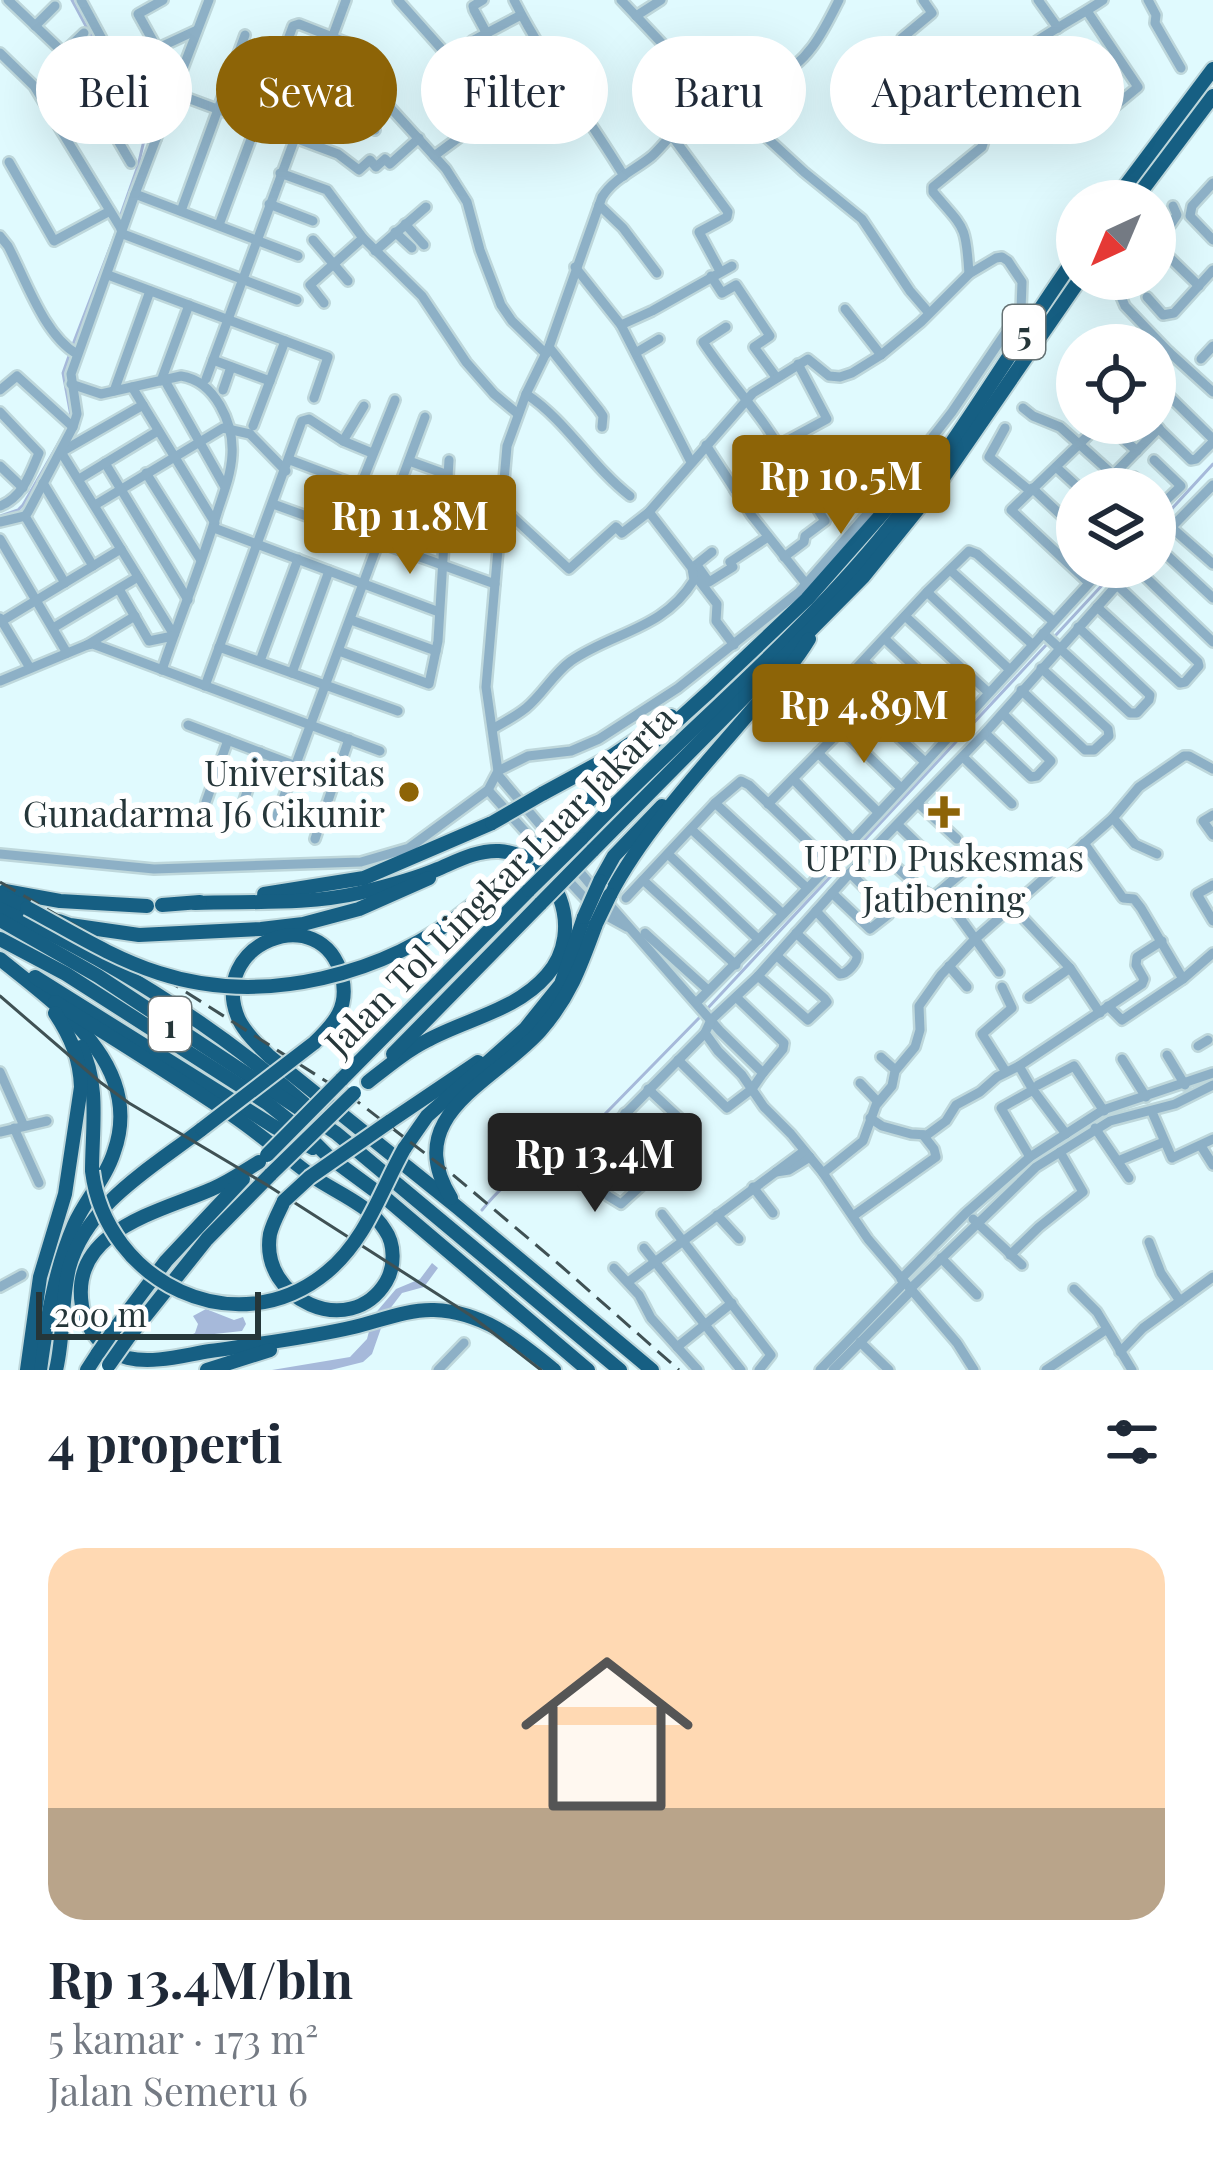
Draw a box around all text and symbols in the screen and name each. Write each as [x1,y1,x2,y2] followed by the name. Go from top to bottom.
[36,36,192,144] chip: Beli
[216,36,397,144] chip: Sewa
[421,36,608,144] chip: Filter
[632,36,806,144] chip: Baru
[830,36,1124,144] chip: Apartemen
[1056,180,1176,300] north arrow
[1056,180,1176,588] map controls
[1003,305,1045,359] road number: 5
[1056,324,1176,444] button: locate
[717,435,965,537] pin: Rp 10.5M
[759,448,923,500] text: Rp 10.5M
[1056,468,1176,588] button: layers
[286,475,534,577] pin: Rp 11.8M
[331,488,489,540] text: Rp 11.8M
[740,664,988,766] pin: Rp 4.89M
[779,677,949,729] text: Rp 4.89M
[313,693,685,1065] street label: Jalan Tol Lingkar Luar Jakarta
[23,747,385,836] place label: Universitas Gunadarma J6 Cikunir
[396,779,422,805] marker: Universitas Gunadarma J6 Cikunir
[928,796,960,828] marker: UPTD Puskesmas Jatibening
[804,832,1084,921] place label: UPTD Puskesmas Jatibening
[149,997,191,1051] road number: 1
[471,1113,719,1215] pin: Rp 13.4M
[515,1126,675,1178] text: Rp 13.4M
[36,1286,261,1339] scale bar
[54,1291,147,1335] text: 200 m
[48,1408,283,1476] text: 4 properti
[1099,1409,1165,1475] icon: filters
[499,1626,715,1842] icon: home
[48,1944,353,2012] text: Rp 13.4M/bln
[48,2012,318,2064] text: 5 kamar · 173 m²
[48,2064,308,2116] text: Jalan Semeru 6

